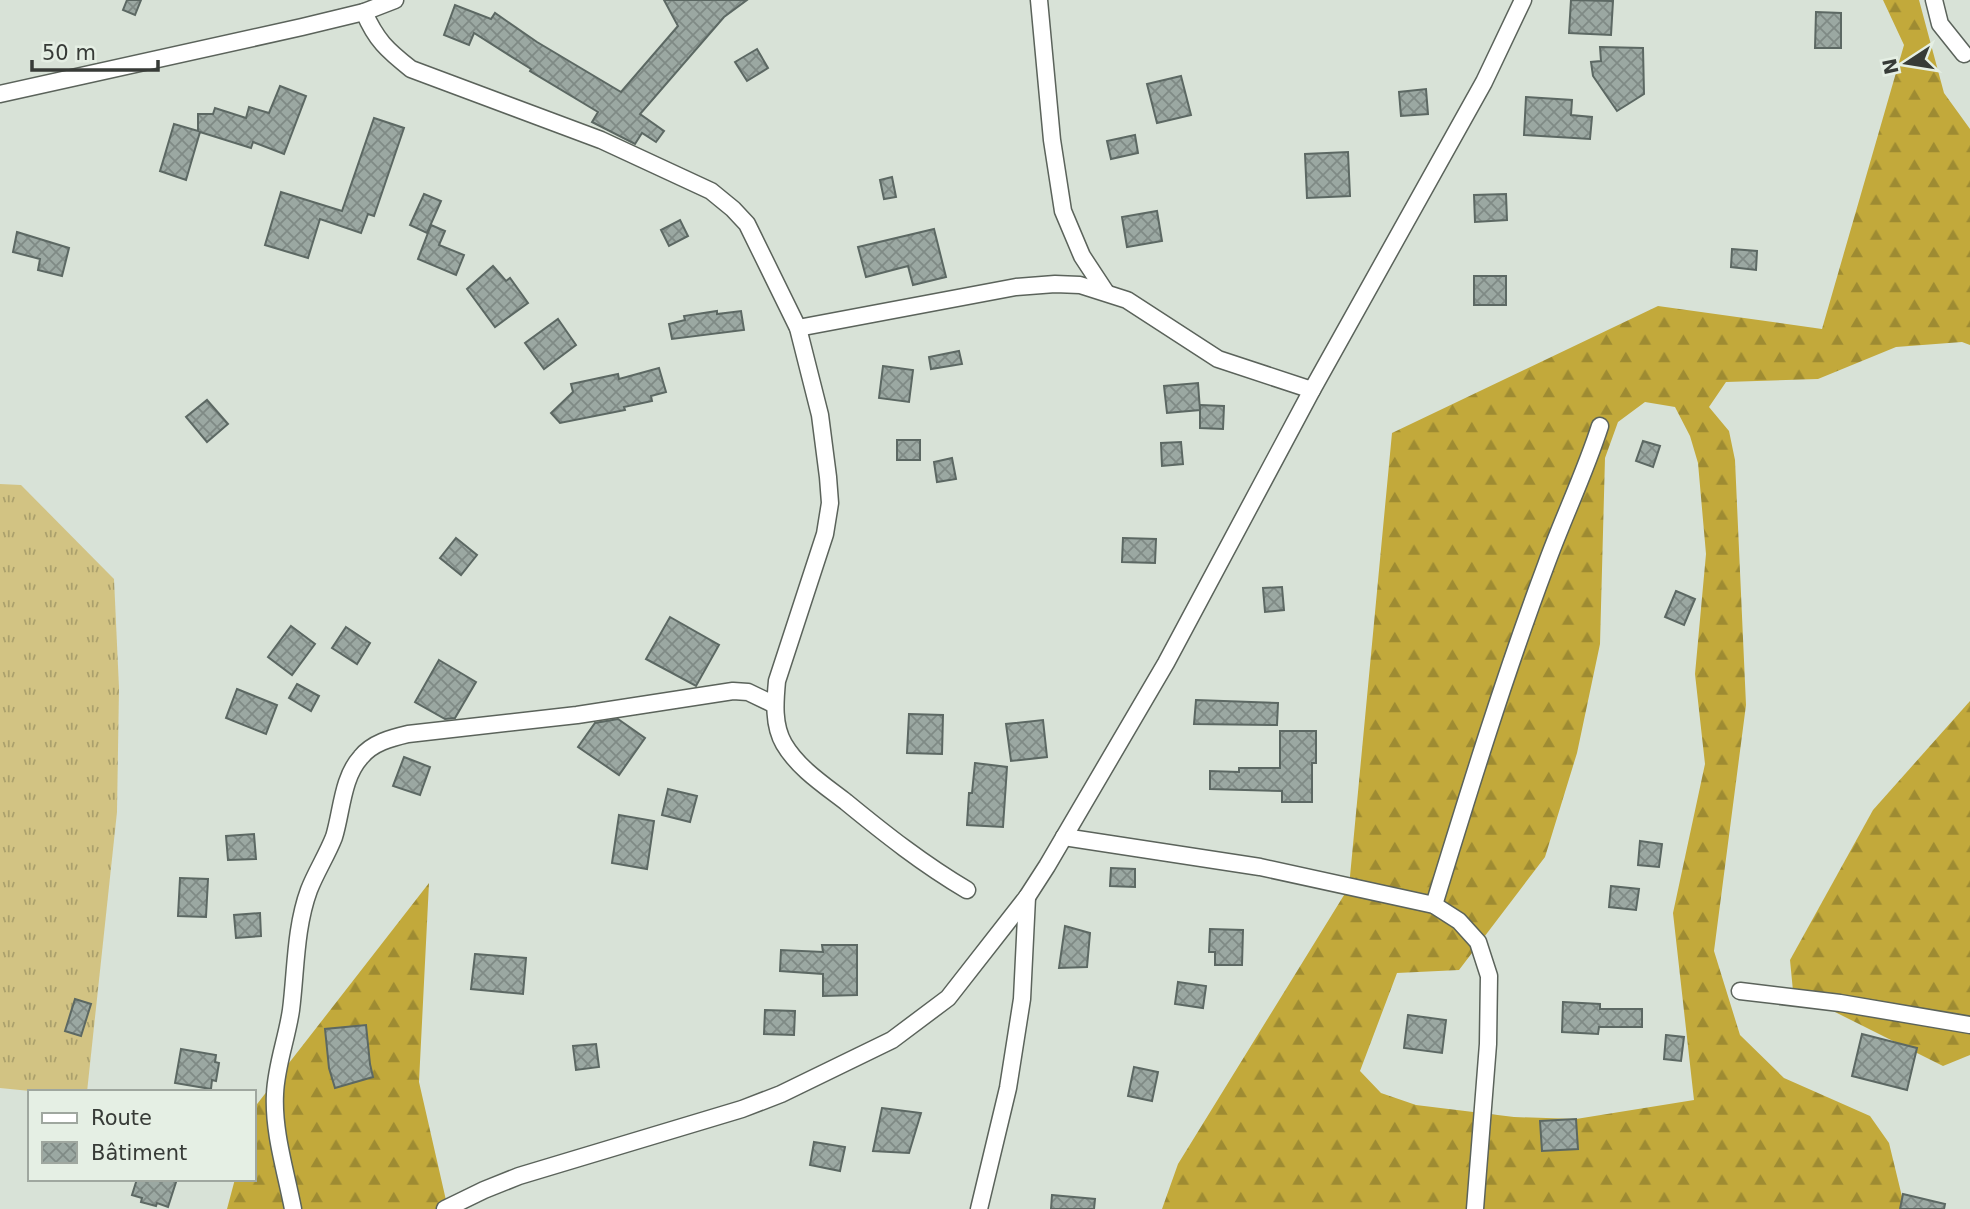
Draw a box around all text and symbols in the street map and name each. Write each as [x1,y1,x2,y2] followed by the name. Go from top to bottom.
[32,28,158,72] scale bar
[1872,28,1942,98] north arrow
[42,41,96,65] text: 50 m
[1878,56,1903,77] text: N
[28,1090,256,1181] legend
[91,1106,152,1130] text: Route
[91,1141,187,1165] text: Bâtiment

